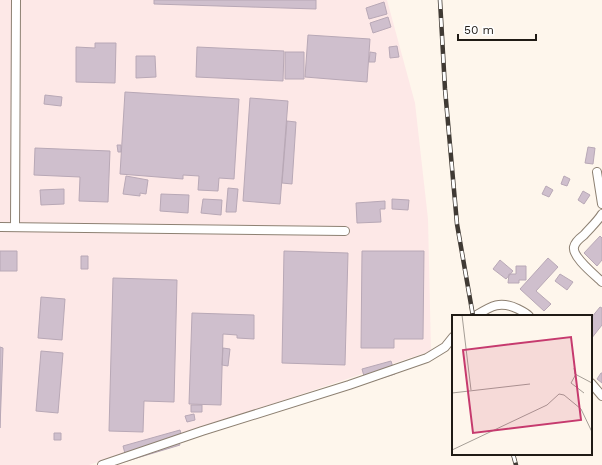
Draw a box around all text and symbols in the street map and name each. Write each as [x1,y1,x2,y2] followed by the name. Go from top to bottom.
[458,16,536,42] scale bar
[464,23,494,37] text: 50 m
[452,315,592,455] inset map

